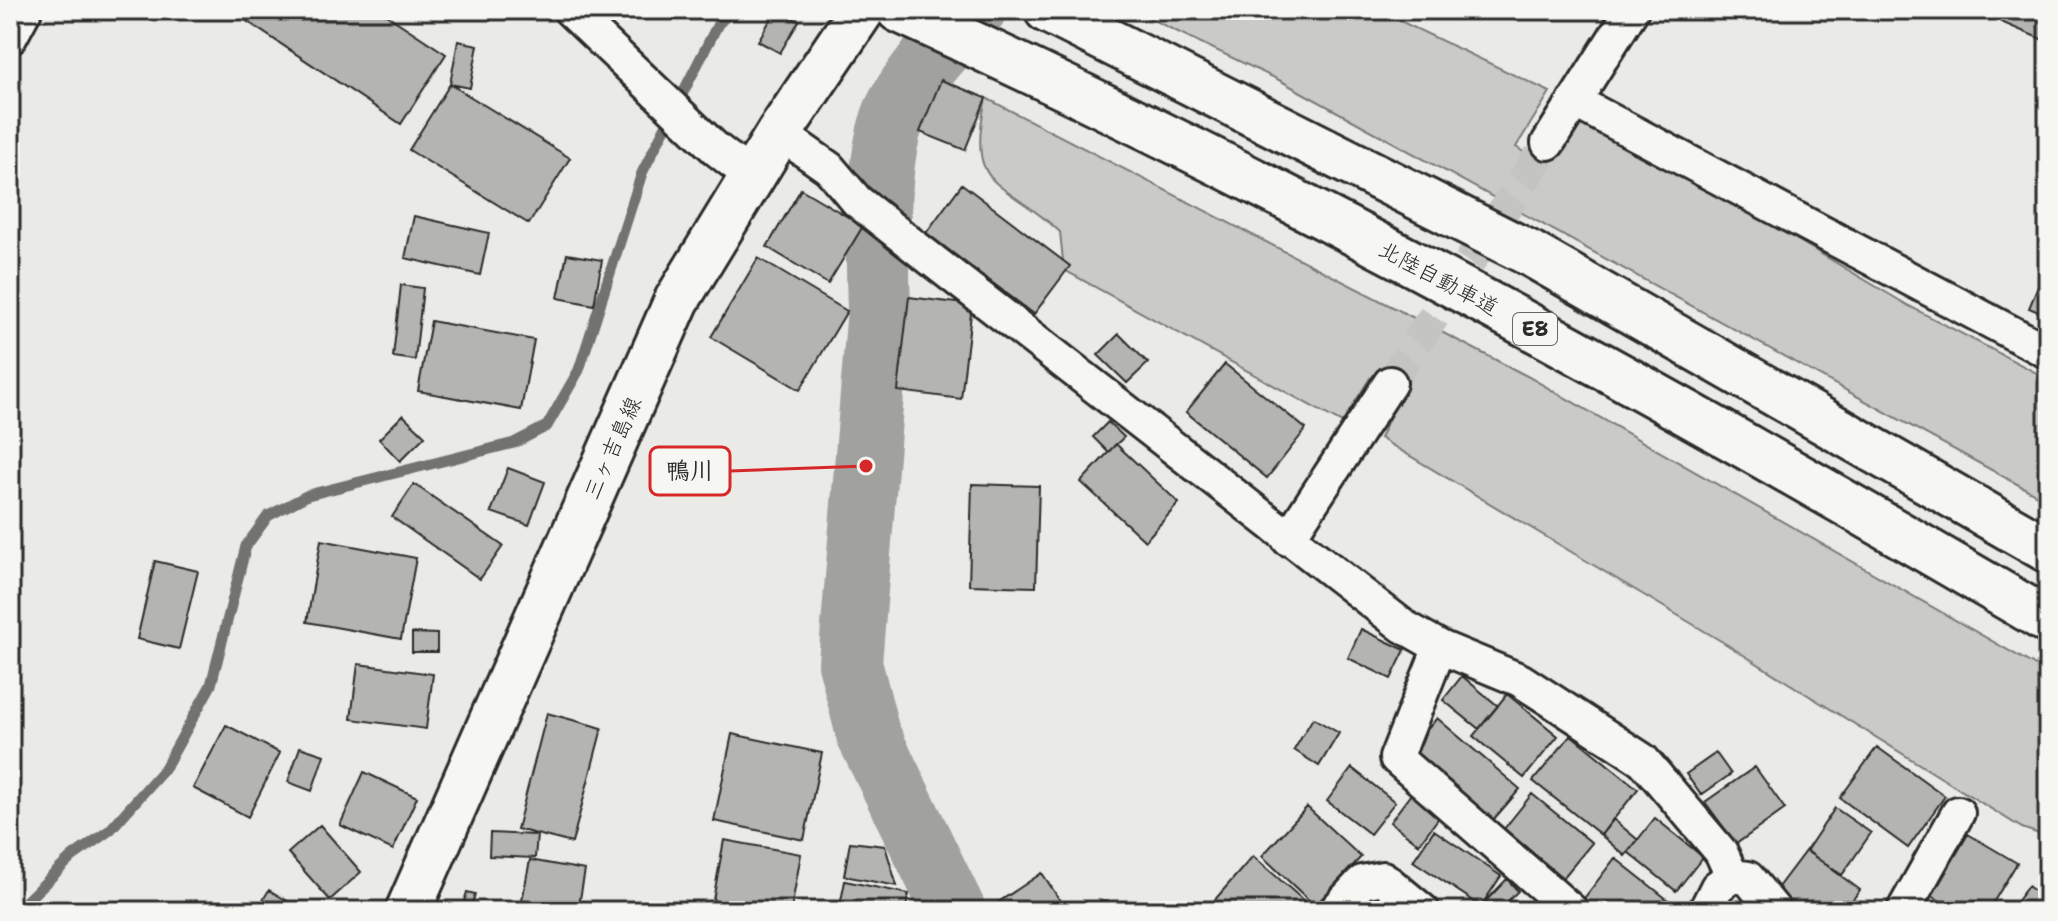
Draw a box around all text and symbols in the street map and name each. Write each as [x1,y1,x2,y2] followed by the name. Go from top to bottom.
[1374,235,1504,322] street label: 北陸自動車道
[1513,313,1557,345] road number: E8
[577,392,648,504] street label: 三ヶ吉島線
[650,447,730,495] callout: 鴨川
[666,455,714,487] text: 鴨川

